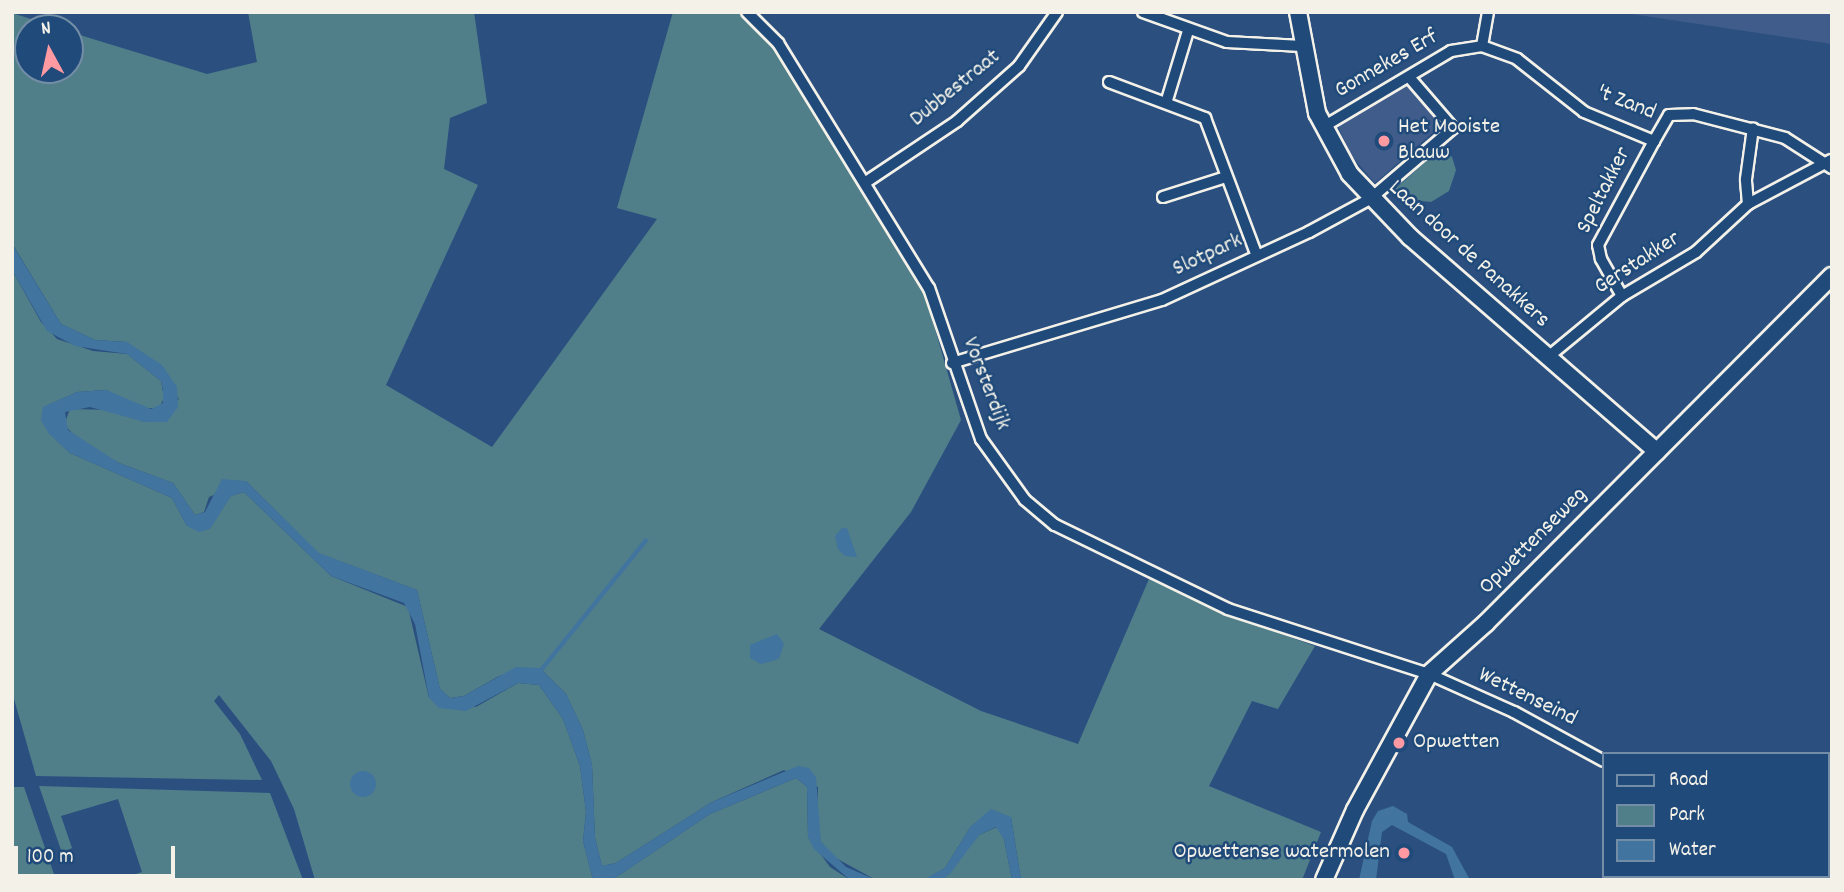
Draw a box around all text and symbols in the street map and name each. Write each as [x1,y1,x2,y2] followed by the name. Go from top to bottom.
[14,14,84,84] north arrow
[40,16,53,44] text: N
[1330,24,1444,106] street label: Gonnekes Erf
[905,44,1007,134] street label: Dubbestraat
[1593,80,1659,128] street label: 't Zand
[1398,114,1500,168] place label: Het Mooiste Blauw
[1376,133,1392,149] marker: Het Mooiste Blauw
[1572,143,1638,239] street label: Speltakker
[1382,175,1554,335] street label: Laan door de Panakkers
[1590,226,1686,302] street label: Gerstakker
[1169,228,1247,284] street label: Slotpark
[955,334,1015,434] street label: Vorsterdijk
[1474,482,1594,602] street label: Opwettenseweg
[1473,662,1581,734] street label: Wettenseind
[1413,729,1499,757] place label: Opwetten
[1391,735,1407,751] marker: Opwetten
[1602,752,1830,878] legend
[1669,766,1708,796] text: Road
[1669,801,1705,831] text: Park
[18,832,178,876] scale bar
[1669,836,1716,866] text: Water
[1173,839,1390,867] place label: Opwettense watermolen
[27,843,74,873] text: 100 m
[1396,845,1412,861] marker: Opwettense watermolen

